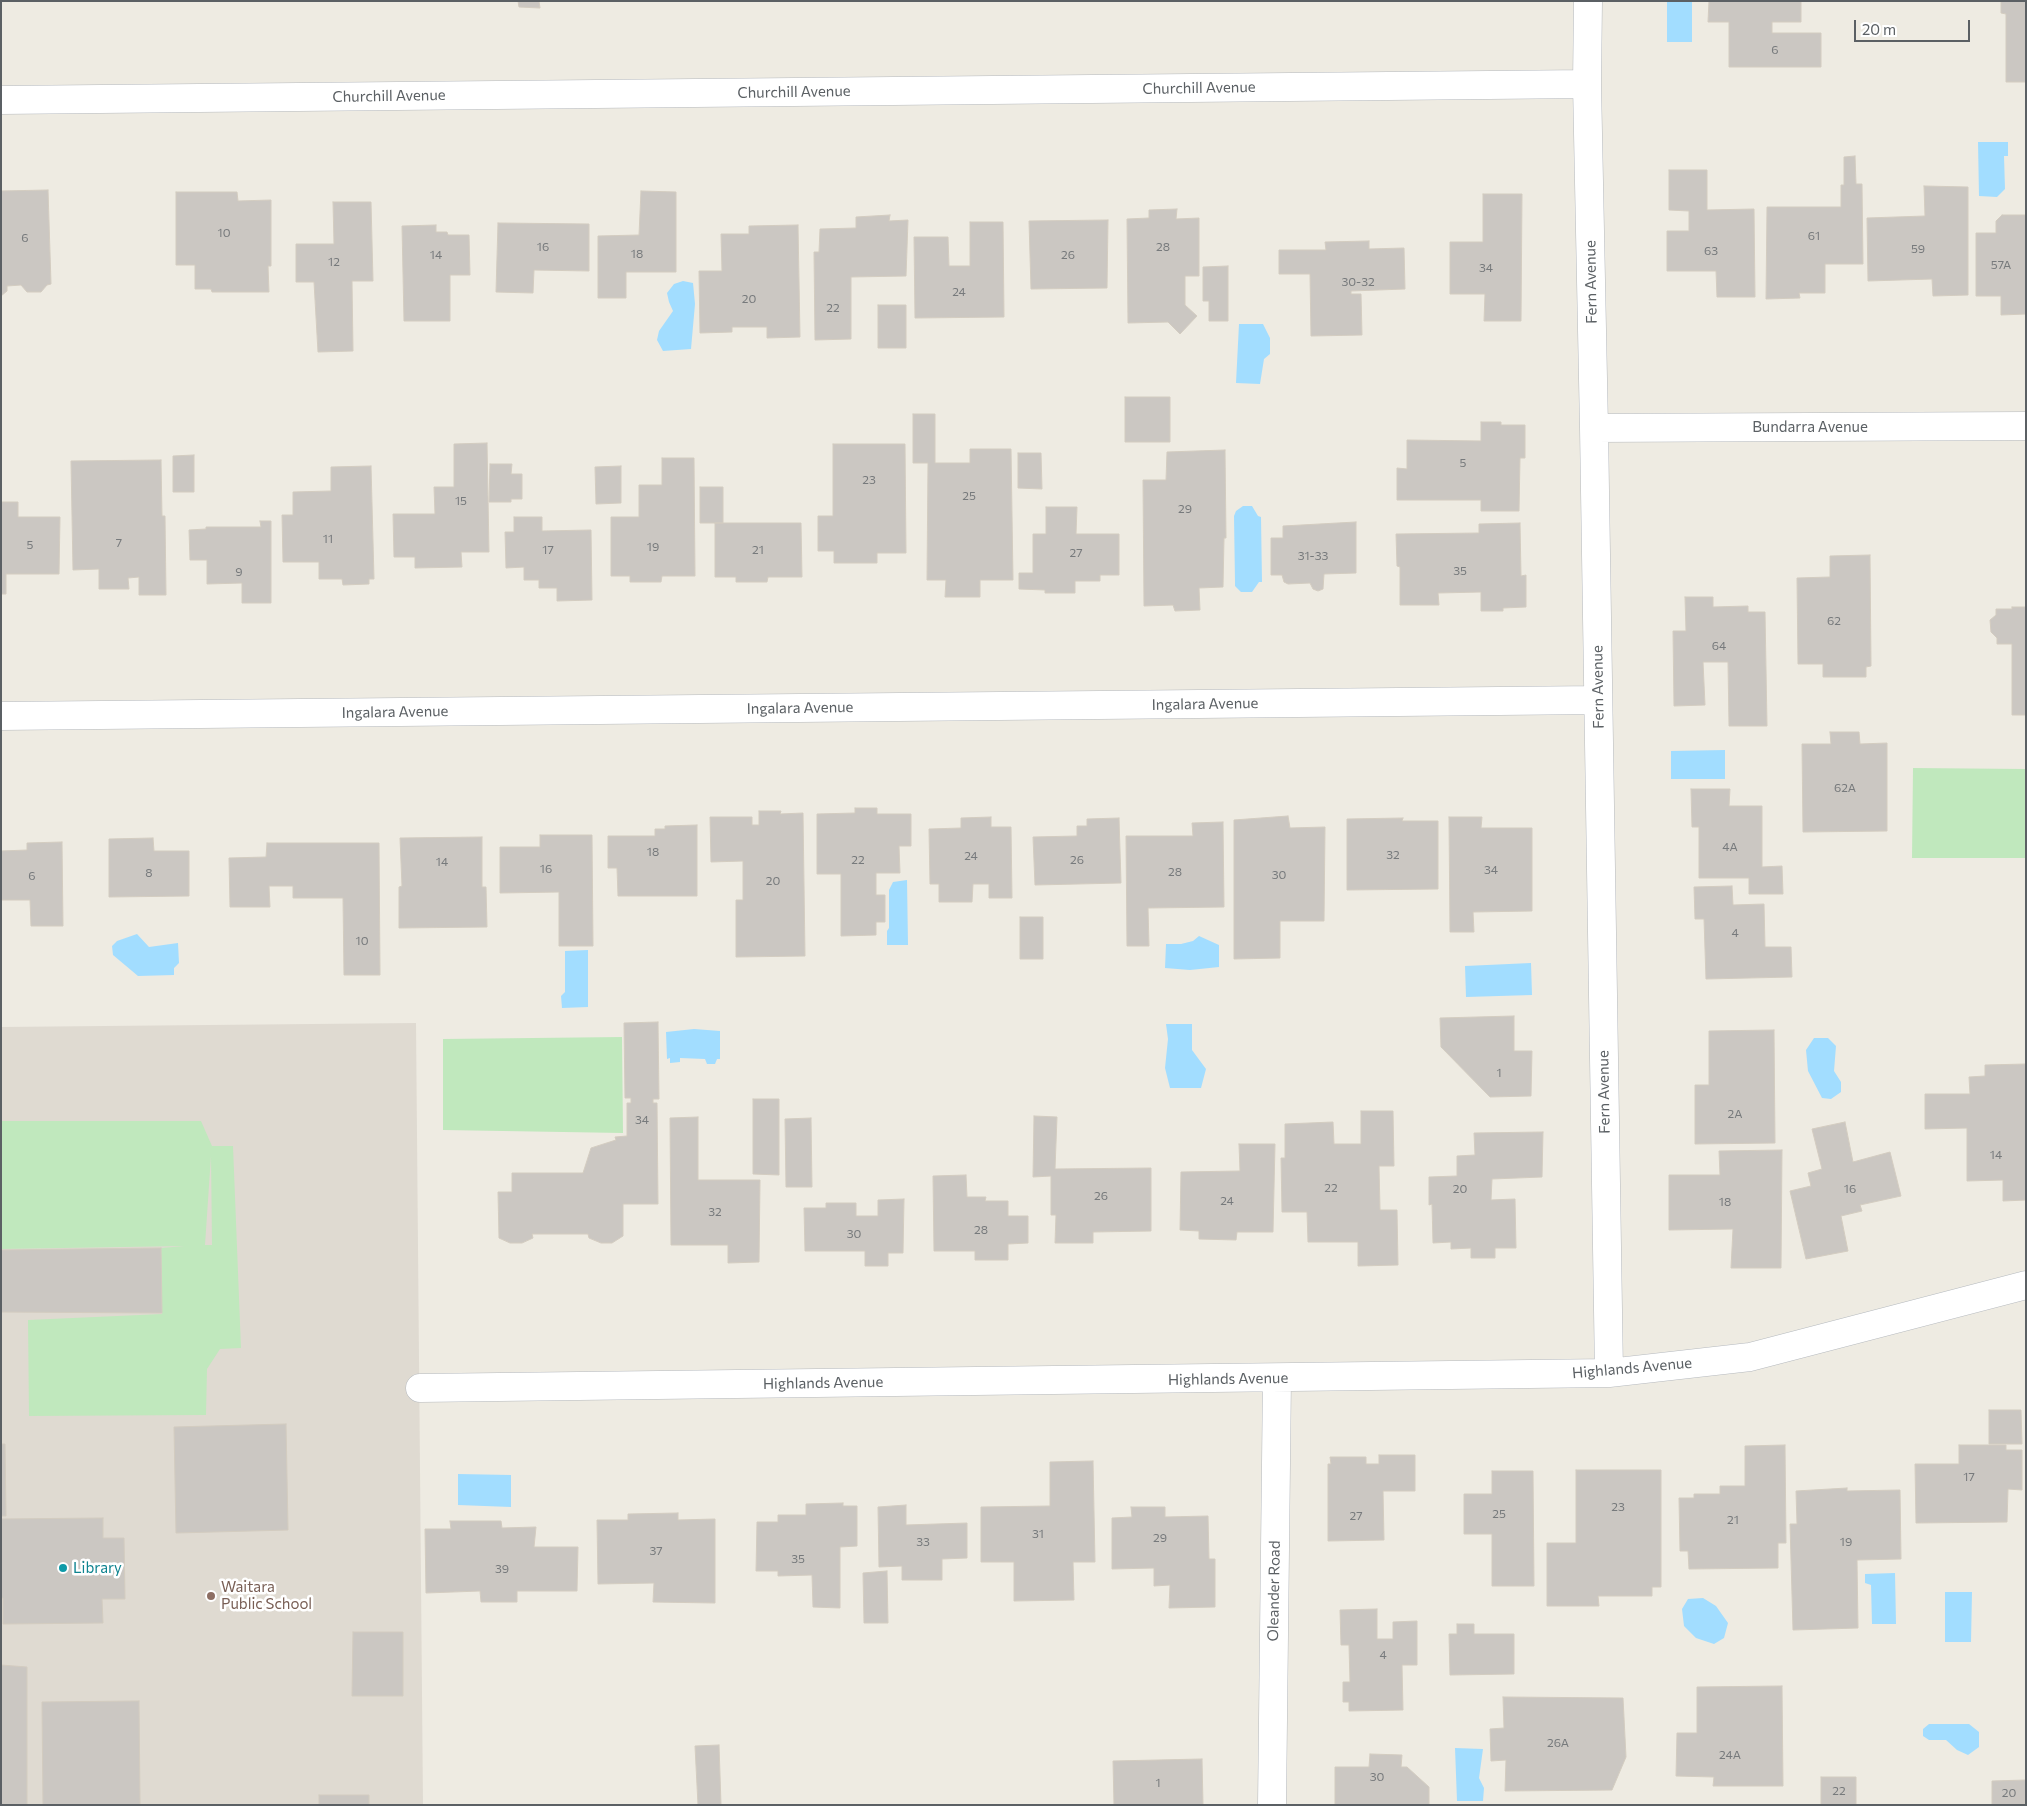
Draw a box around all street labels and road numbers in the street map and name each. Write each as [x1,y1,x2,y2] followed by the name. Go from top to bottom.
[1142,78,1256,98] street label: Churchill Avenue
[737,82,851,102] street label: Churchill Avenue
[332,86,446,106] street label: Churchill Avenue
[1581,240,1601,324] street label: Fern Avenue
[1752,418,1868,436] street label: Bundarra Avenue
[1588,645,1608,729] street label: Fern Avenue
[1151,694,1259,714] street label: Ingalara Avenue
[746,698,854,718] street label: Ingalara Avenue
[341,702,449,722] street label: Ingalara Avenue
[1594,1050,1614,1134] street label: Fern Avenue
[1571,1354,1693,1382] street label: Highlands Avenue
[1168,1369,1288,1389] street label: Highlands Avenue
[763,1373,883,1393] street label: Highlands Avenue
[1264,1540,1284,1642] street label: Oleander Road

